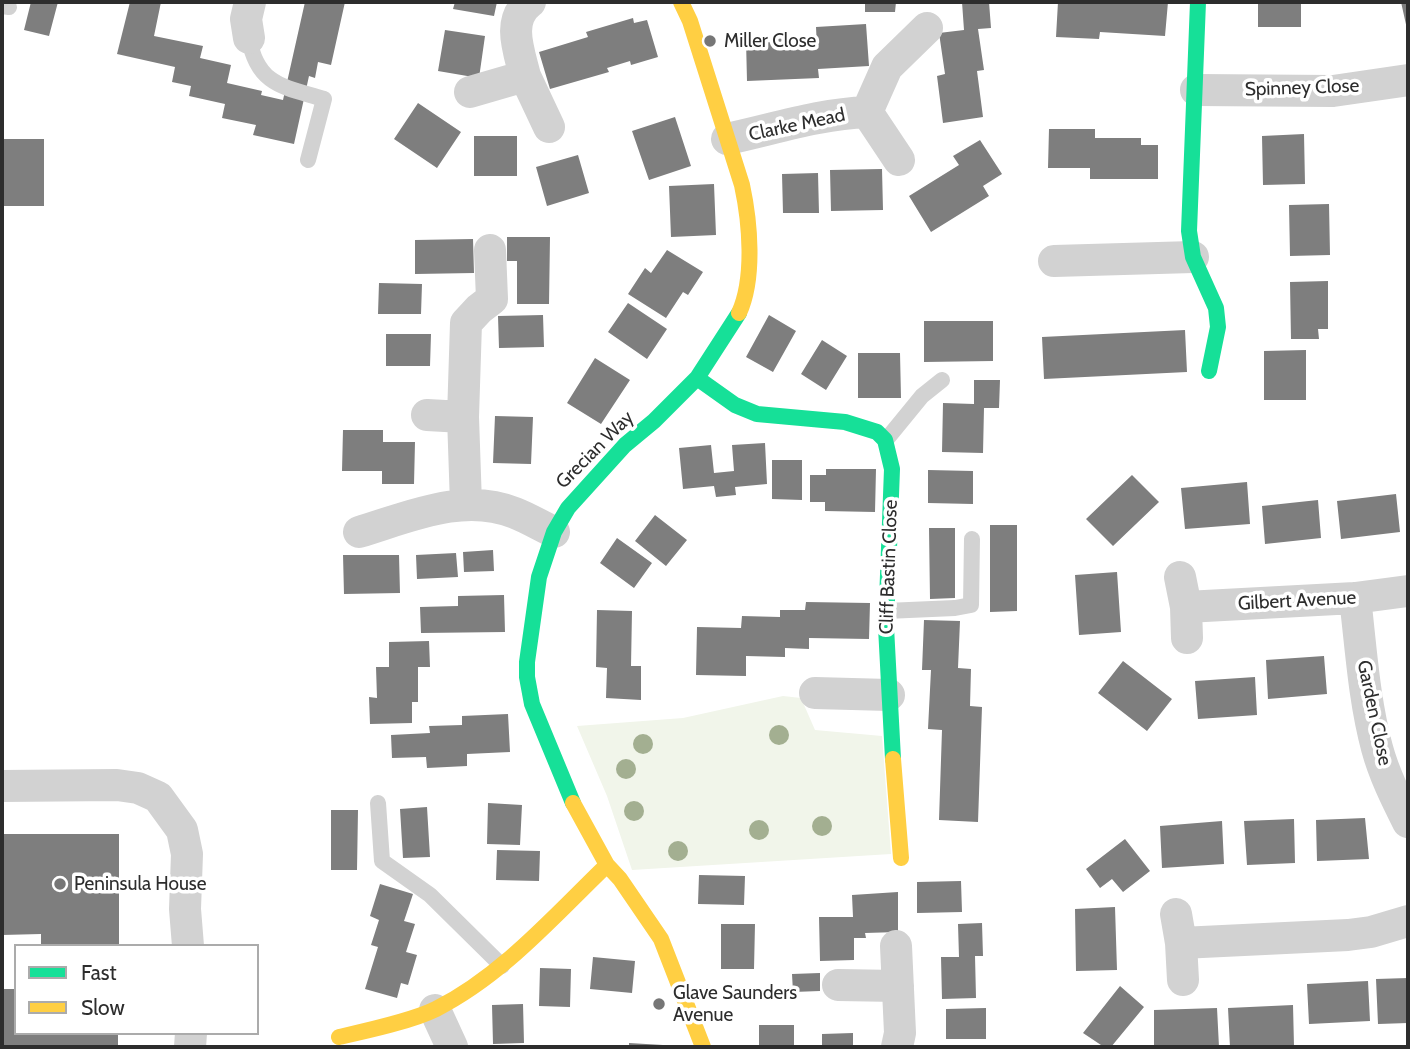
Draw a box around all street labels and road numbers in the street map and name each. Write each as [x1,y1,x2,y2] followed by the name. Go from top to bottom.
[1244,75,1360,101] street label: Spinney Close
[747,104,847,146] street label: Clarke Mead
[551,406,639,494] street label: Grecian Way
[875,499,903,635] street label: Cliff Bastin Close
[1237,587,1357,615] street label: Gilbert Avenue
[1352,658,1396,768] street label: Garden Close

